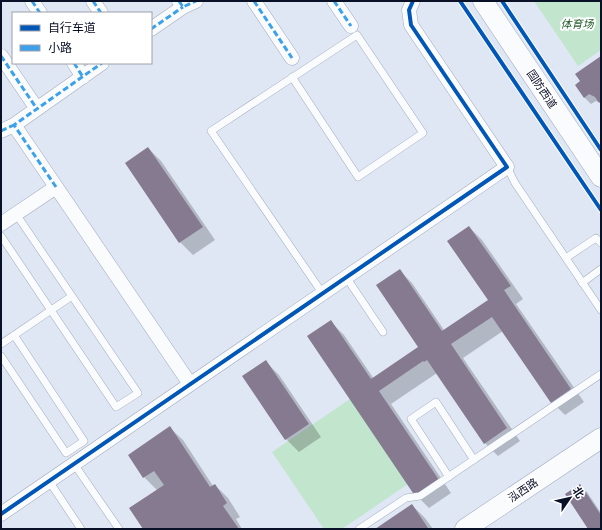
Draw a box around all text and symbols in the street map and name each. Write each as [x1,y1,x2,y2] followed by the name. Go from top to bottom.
[12,12,152,64] legend
[561,17,594,31] park label: 体育场
[48,20,96,35] text: 自行车道
[48,40,72,55] text: 小路
[524,67,560,111] street label: 国防西道
[505,475,541,505] street label: 泓西路
[550,478,590,518] north arrow
[569,484,587,501] text: 北

